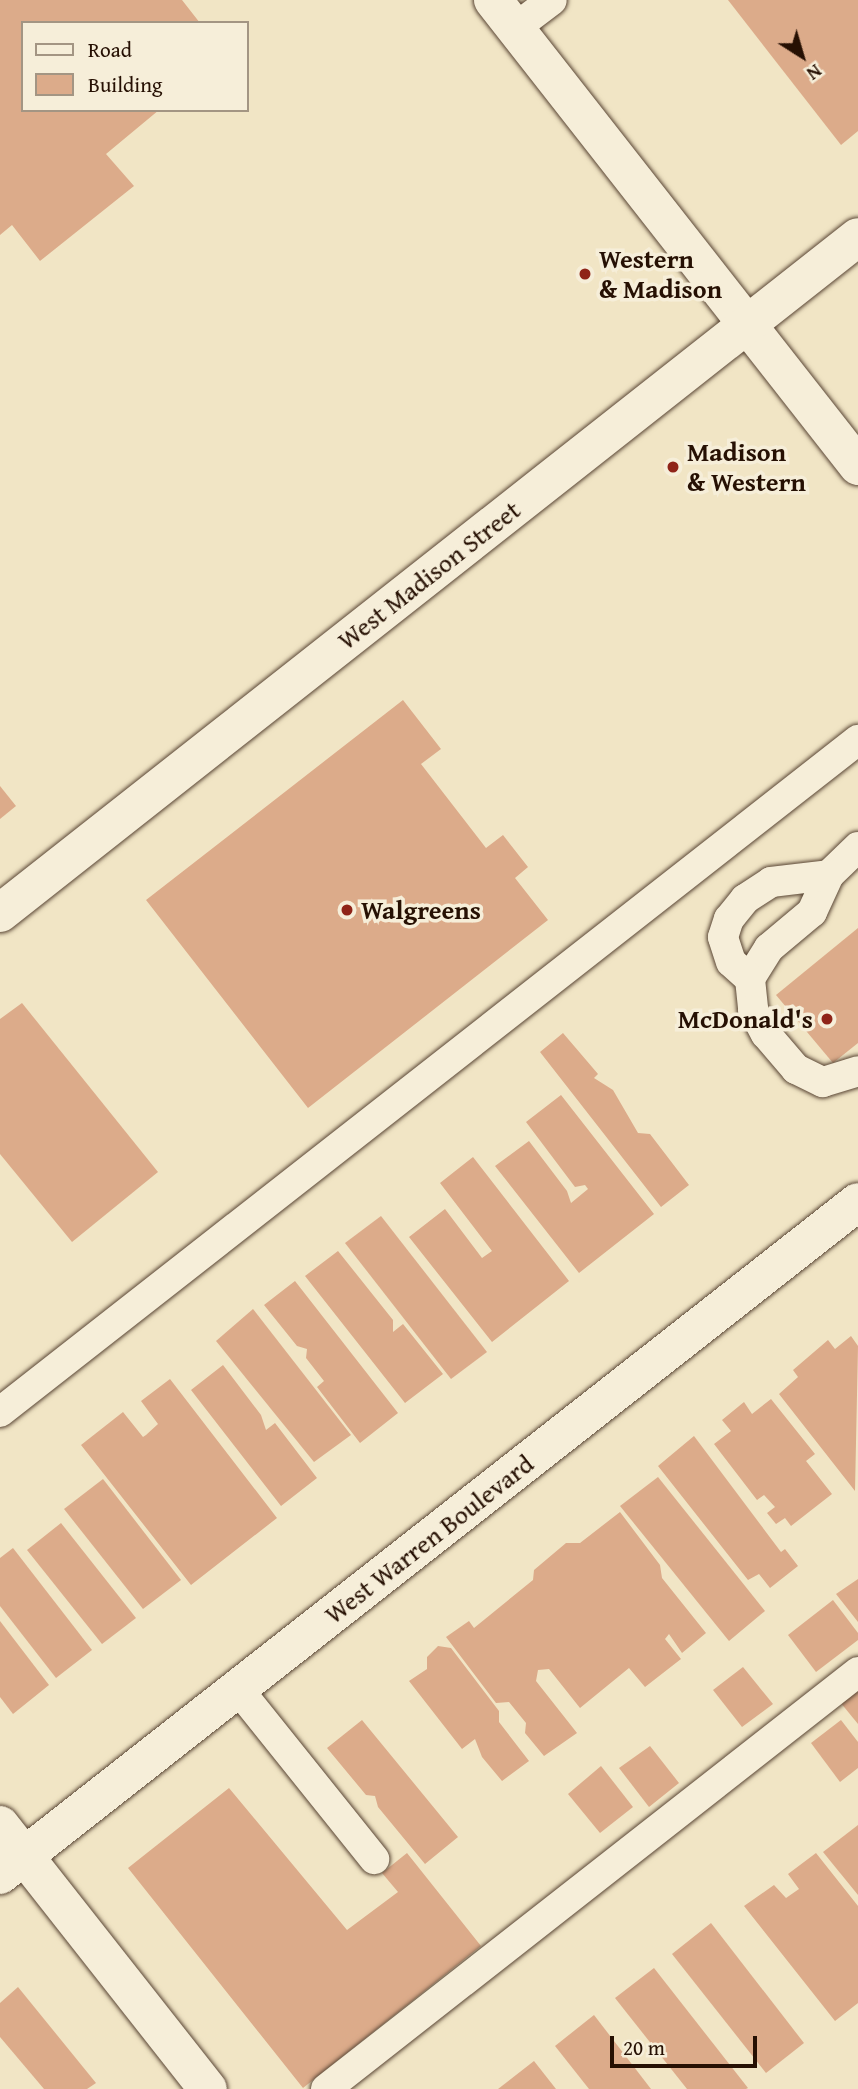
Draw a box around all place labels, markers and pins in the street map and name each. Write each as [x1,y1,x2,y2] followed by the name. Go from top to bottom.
[599,243,722,304] place label: Western & Madison
[577,266,593,282] marker: Western & Madison
[687,436,806,498] place label: Madison & Western
[665,459,681,475] marker: Madison & Western
[361,894,481,926] place label: Walgreens
[339,902,355,918] marker: Walgreens
[678,1003,813,1035] place label: McDonald's
[819,1011,835,1027] marker: McDonald's

